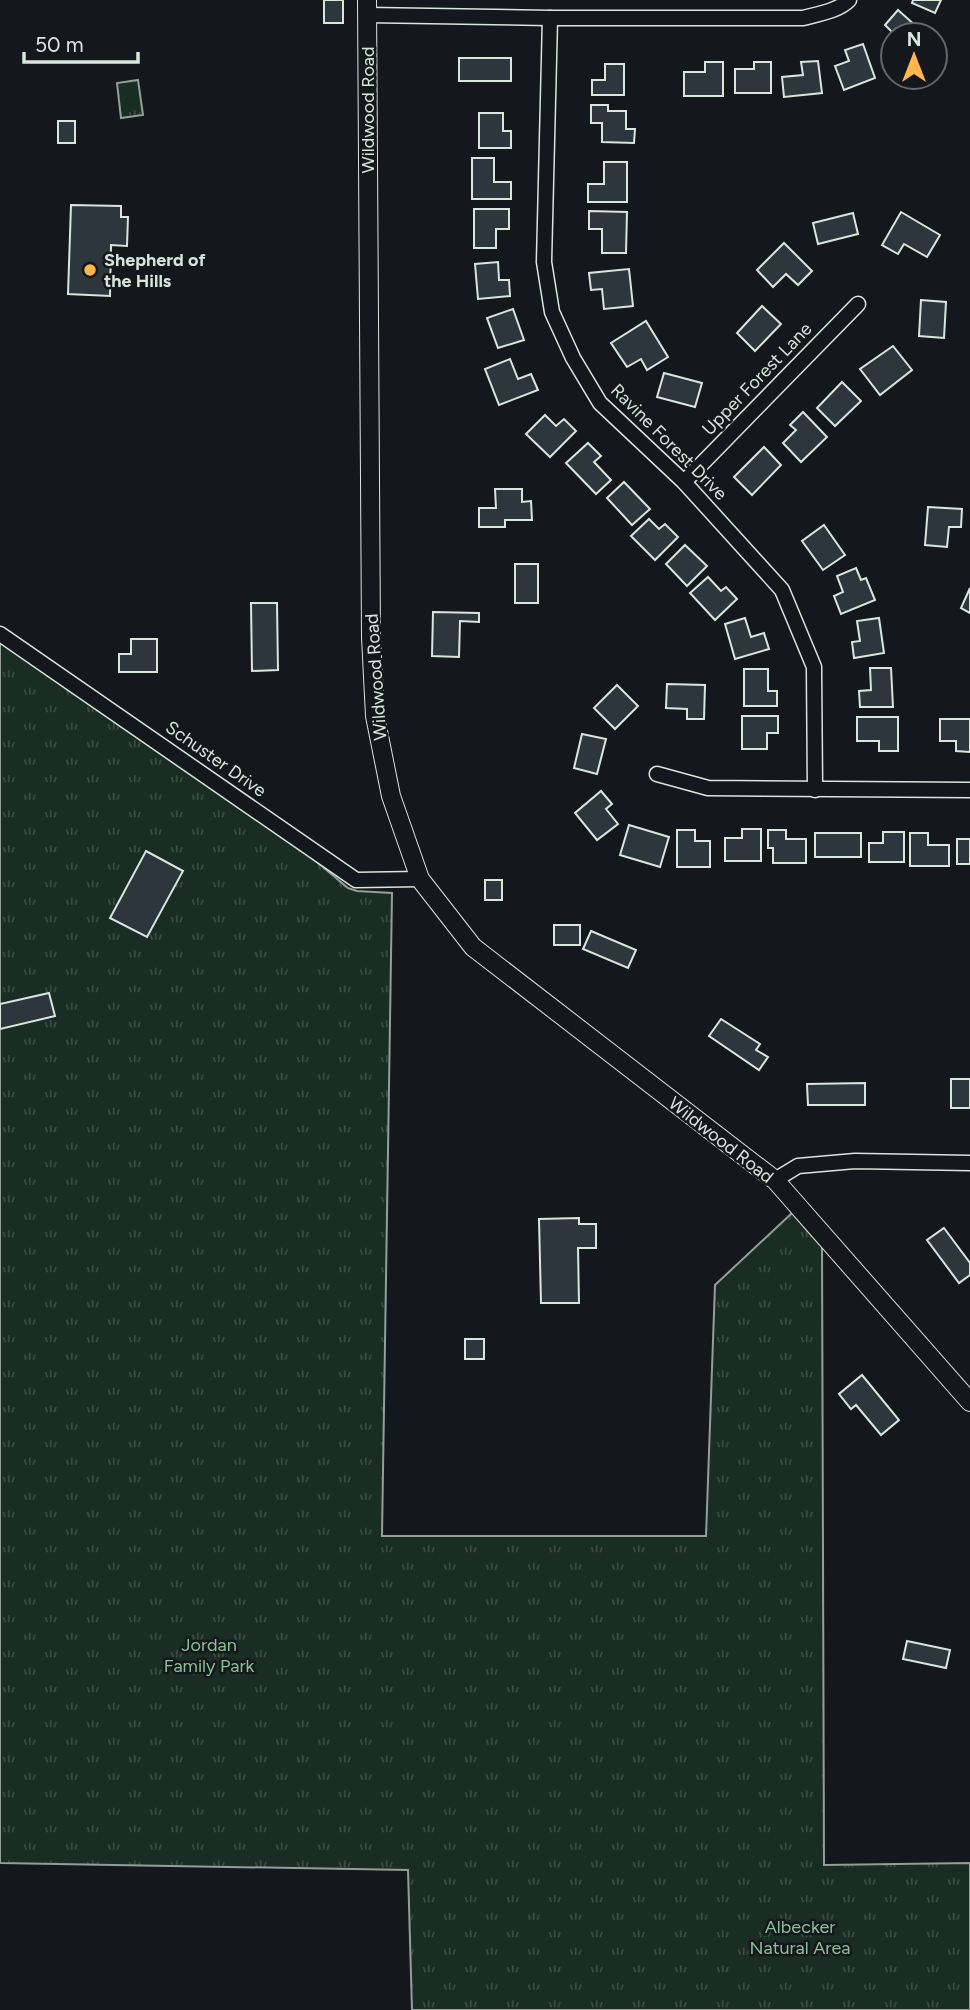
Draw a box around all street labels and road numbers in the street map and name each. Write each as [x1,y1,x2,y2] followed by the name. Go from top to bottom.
[357,46,379,174] street label: Wildwood Road
[698,318,817,440] street label: Upper Forest Lane
[606,379,732,505] street label: Ravine Forest Drive
[361,613,391,741] street label: Wildwood Road
[161,716,271,802] street label: Schuster Drive
[664,1092,778,1188] street label: Wildwood Road

